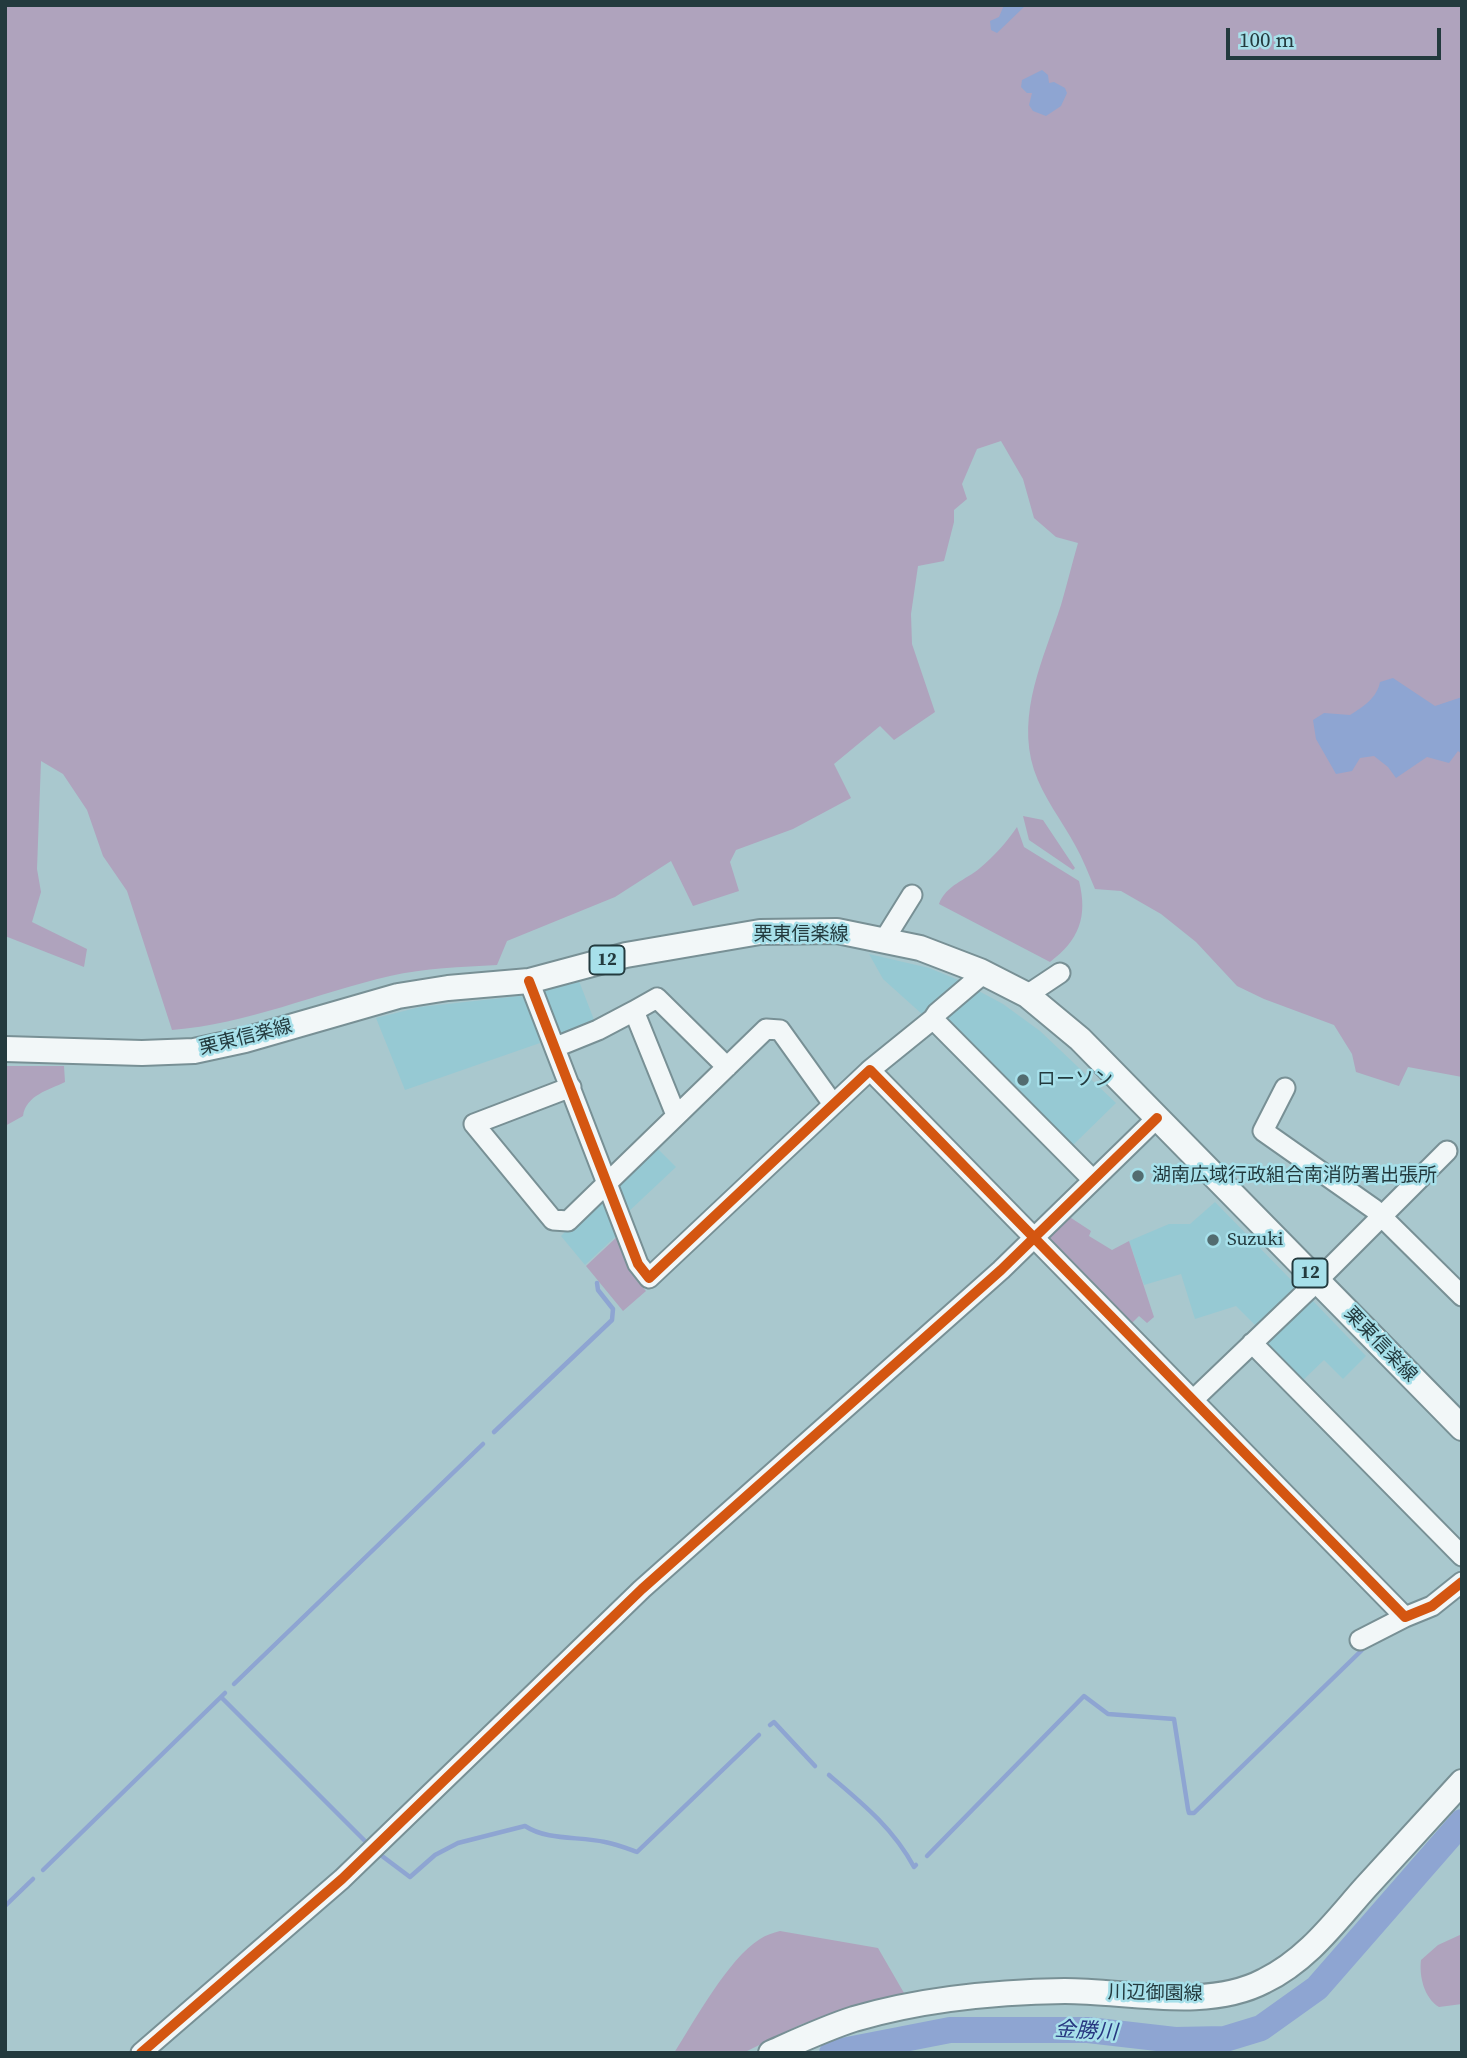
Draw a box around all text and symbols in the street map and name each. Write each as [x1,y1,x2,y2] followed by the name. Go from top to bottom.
[1229,14,1444,58] scale bar
[1239,25,1294,54] text: 100 m
[754,924,848,946] street label: 栗東信楽線
[590,945,624,974] road number: 12
[197,1015,295,1061] street label: 栗東信楽線
[1037,1069,1113,1091] place label: ローソン
[1015,1072,1031,1088] marker: ローソン
[1152,1165,1437,1187] place label: 湖南広域行政組合南消防署出張所
[1130,1168,1146,1184] marker: 湖南広域行政組合南消防署出張所
[1227,1229,1283,1251] place label: Suzuki
[1205,1232,1221,1248] marker: Suzuki
[1292,1258,1328,1288] road number: 12
[1339,1303,1421,1387] street label: 栗東信楽線
[1107,1982,1203,2006] street label: 川辺御園線
[1054,2018,1118,2046] water label: 金勝川

